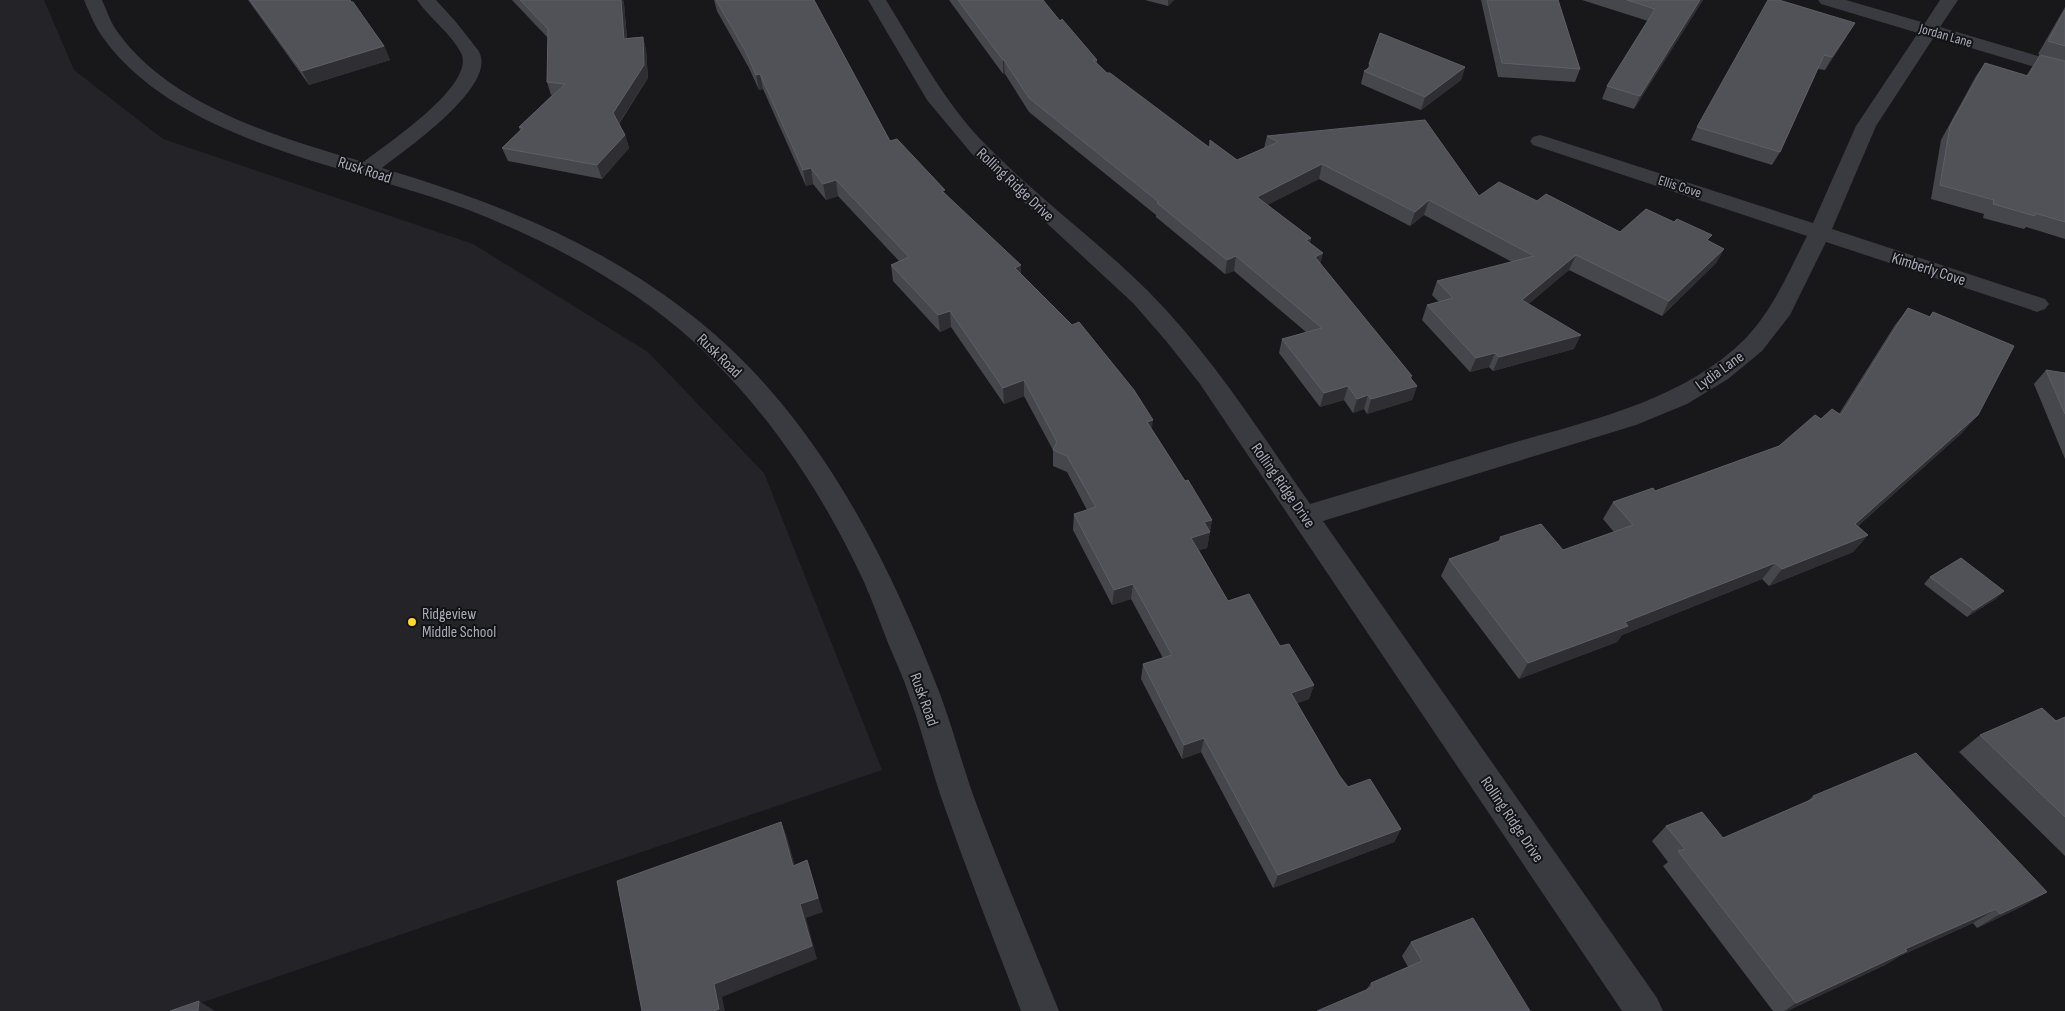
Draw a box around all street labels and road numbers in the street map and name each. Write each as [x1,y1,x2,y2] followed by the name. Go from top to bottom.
[1917,20,1974,51] street label: Jordan Lane
[972,144,1058,226] street label: Rolling Ridge Drive
[335,153,394,188] street label: Rusk Road
[1656,172,1704,201] street label: Ellis Cove
[1889,249,1968,290] street label: Kimberly Cove
[693,330,745,382] street label: Rusk Road
[1692,347,1748,395] street label: Lydia Lane
[1247,440,1319,532] street label: Rolling Ridge Drive
[905,670,942,729] street label: Rusk Road
[1476,773,1547,866] street label: Rolling Ridge Drive

